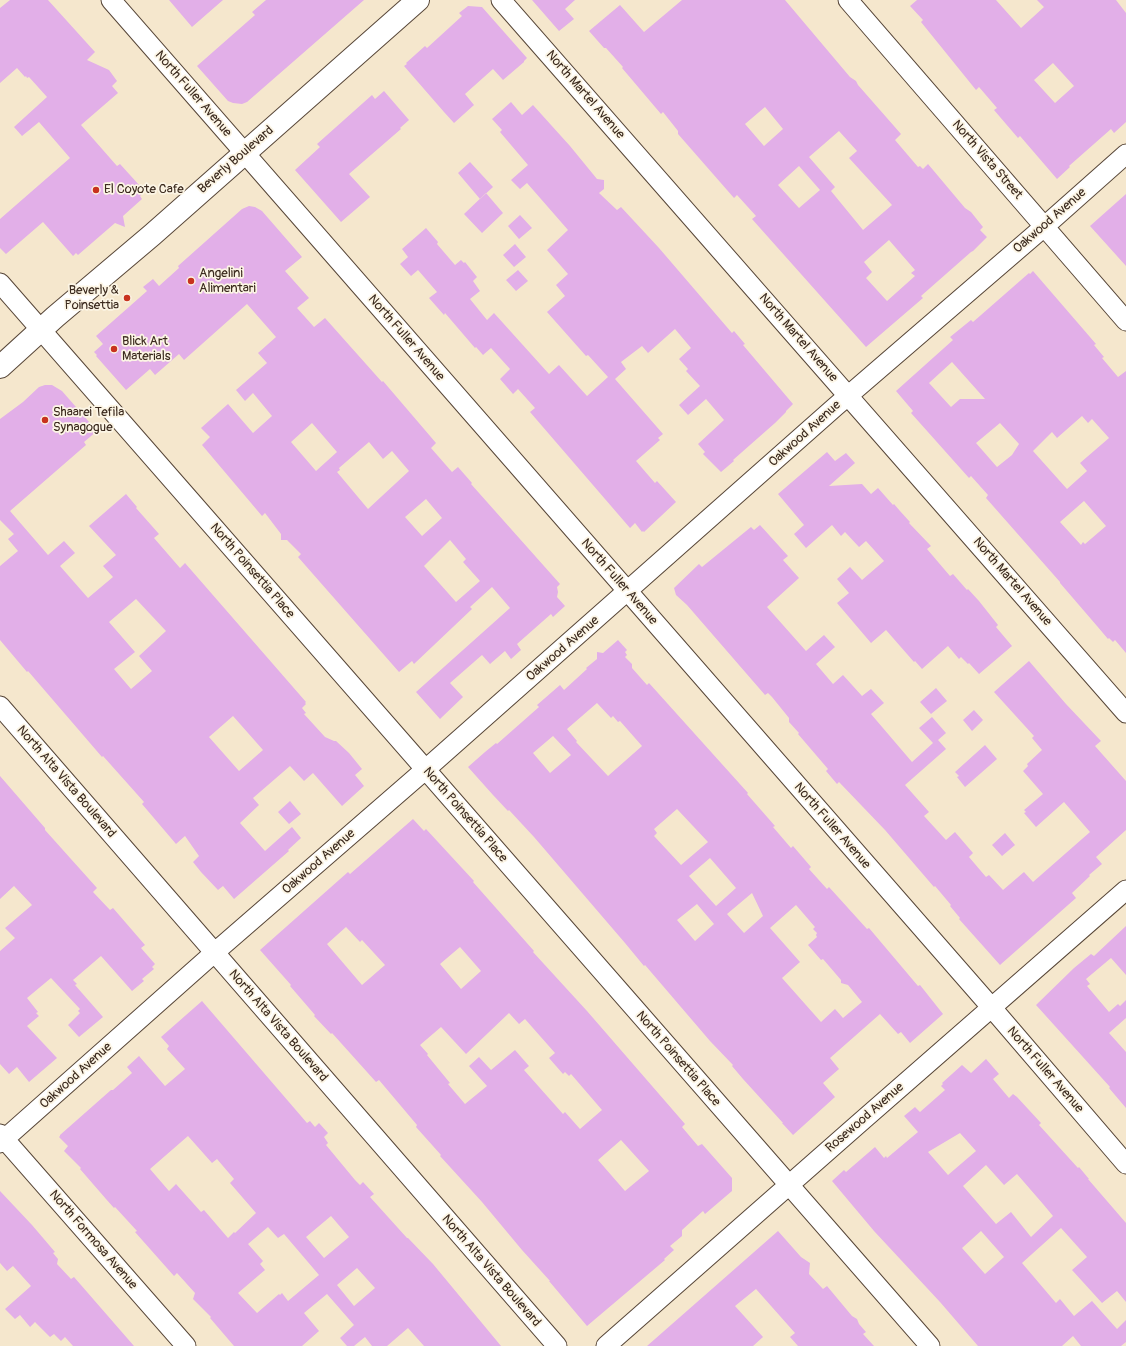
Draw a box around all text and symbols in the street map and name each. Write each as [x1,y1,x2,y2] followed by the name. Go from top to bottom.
[151,48,235,140] street label: North Fuller Avenue
[542,48,628,142] street label: North Martel Avenue
[948,117,1026,203] street label: North Vista Street
[195,123,277,197] street label: Beverly Boulevard
[104,182,184,198] place label: El Coyote Cafe
[91,185,101,195] marker: El Coyote Cafe
[1010,185,1090,257] street label: Oakwood Avenue
[199,266,256,297] place label: Angelini Alimentari
[186,276,196,286] marker: Angelini Alimentari
[65,283,119,314] place label: Beverly & Poinsettia
[755,291,841,385] street label: North Martel Avenue
[364,292,448,384] street label: North Fuller Avenue
[122,293,132,303] marker: Beverly & Poinsettia
[122,334,171,365] place label: Blick Art Materials
[109,344,119,354] marker: Blick Art Materials
[766,398,844,470] street label: Oakwood Avenue
[53,405,124,436] place label: Shaarei Tefila Synagogue
[40,415,50,425] marker: Shaarei Tefila Synagogue
[206,520,298,622] street label: North Poinsettia Place
[969,535,1055,629] street label: North Martel Avenue
[577,536,661,628] street label: North Fuller Avenue
[523,613,603,685] street label: Oakwood Avenue
[13,723,119,841] street label: North Alta Vista Boulevard
[419,764,511,866] street label: North Poinsettia Place
[790,780,874,872] street label: North Fuller Avenue
[279,826,359,898] street label: Oakwood Avenue
[225,967,331,1085] street label: North Alta Vista Boulevard
[632,1008,724,1110] street label: North Poinsettia Place
[1003,1024,1087,1116] street label: North Fuller Avenue
[37,1040,115,1112] street label: Oakwood Avenue
[823,1080,907,1156] street label: Rosewood Avenue
[46,1187,140,1293] street label: North Formosa Avenue
[438,1212,544,1330] street label: North Alta Vista Boulevard

